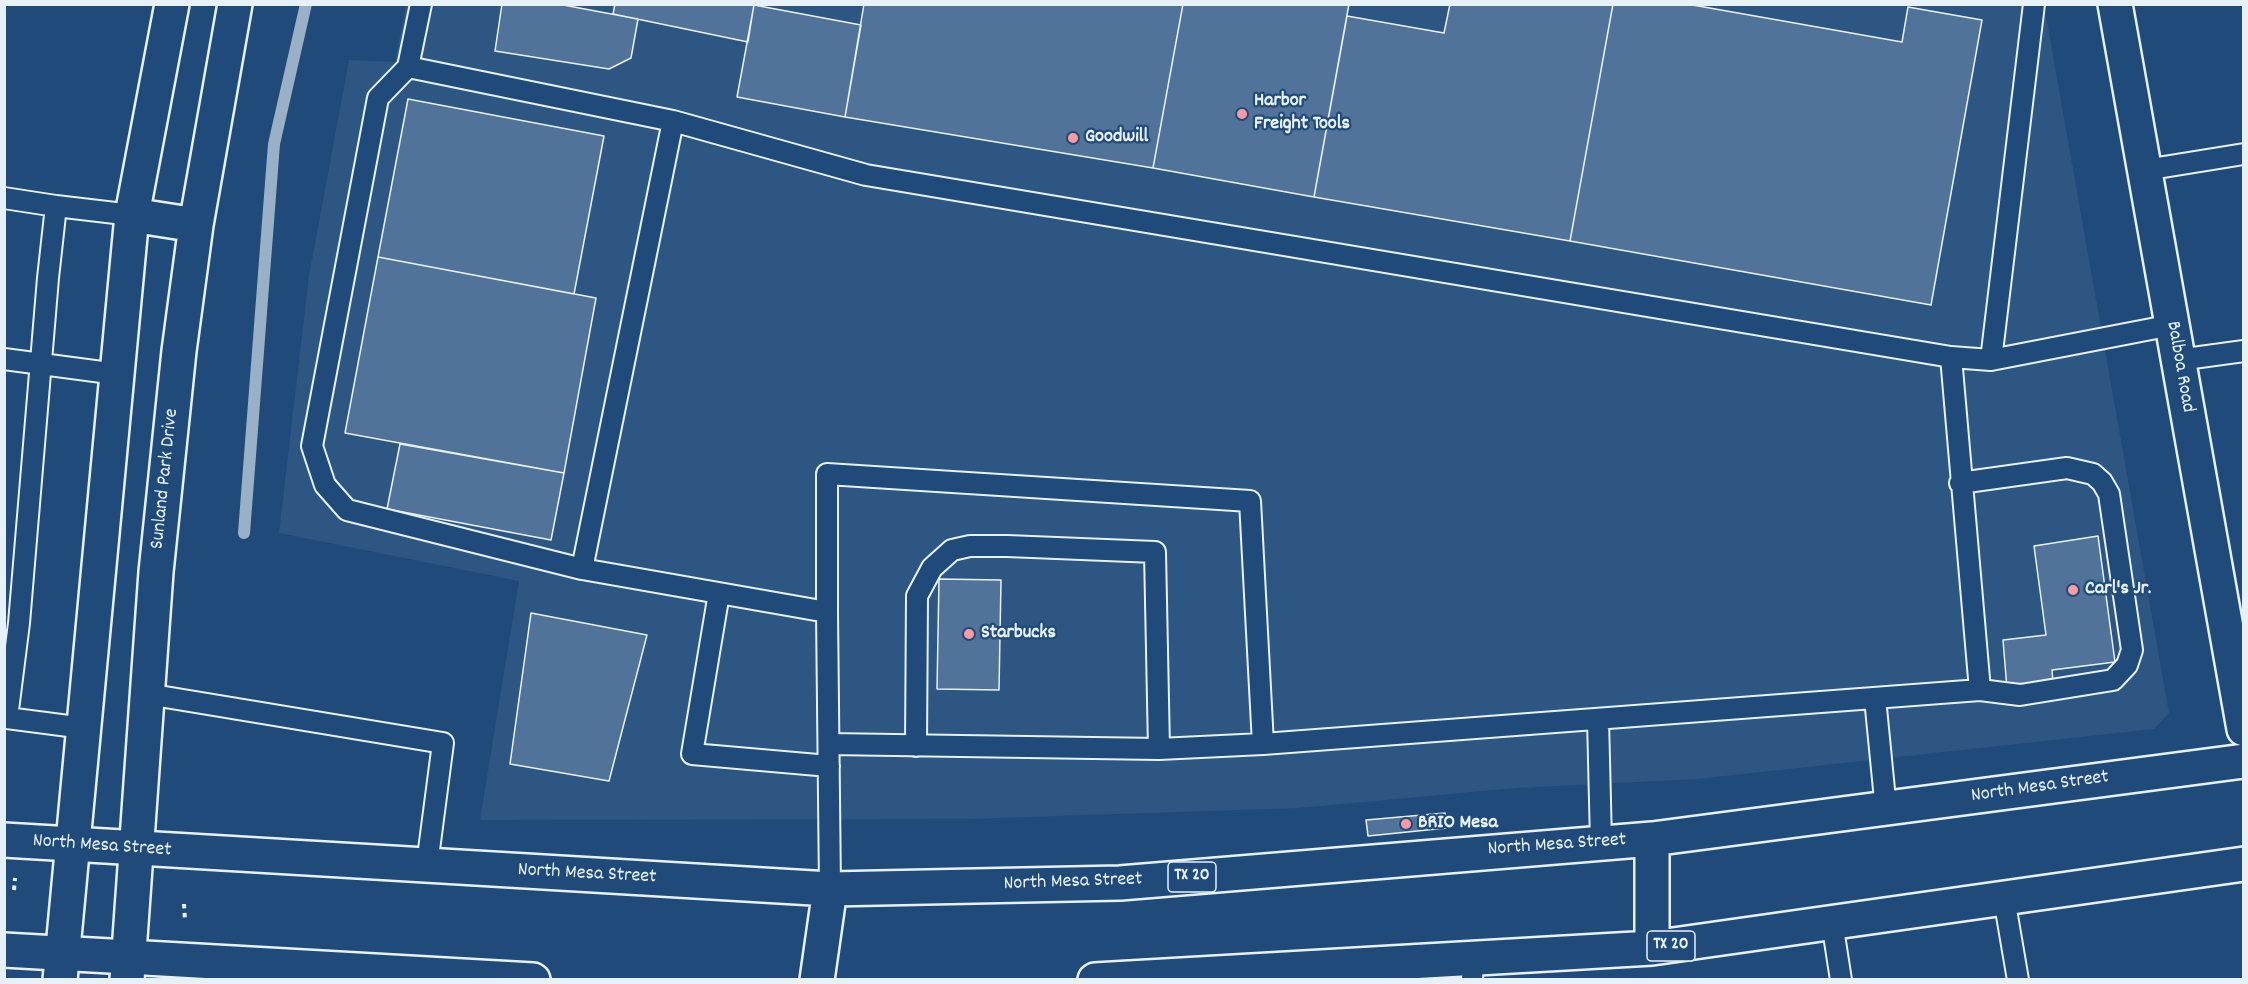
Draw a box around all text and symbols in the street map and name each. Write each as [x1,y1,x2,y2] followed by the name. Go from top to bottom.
[1254,90,1350,137] place label: Harbor Freight Tools
[1235,107,1249,121] marker: Harbor Freight Tools
[1085,126,1148,150] place label: Goodwill
[1066,131,1080,145] marker: Goodwill
[2159,319,2199,415] street label: Balboa Road
[147,408,185,550] street label: Sunland Park Drive
[2085,578,2151,602] place label: Carl's Jr.
[2066,583,2080,597] marker: Carl's Jr.
[981,622,1056,646] place label: Starbucks
[962,627,976,641] marker: Starbucks
[1970,766,2110,810] street label: North Mesa Street
[1418,812,1498,836] place label: BRIO Mesa
[1399,817,1413,831] marker: BRIO Mesa
[1487,829,1627,863] street label: North Mesa Street
[32,830,172,864] street label: North Mesa Street
[517,859,657,891] street label: North Mesa Street
[1168,862,1216,892] road number: TX 20
[1003,869,1143,897] street label: North Mesa Street
[1647,931,1695,961] road number: TX 20

